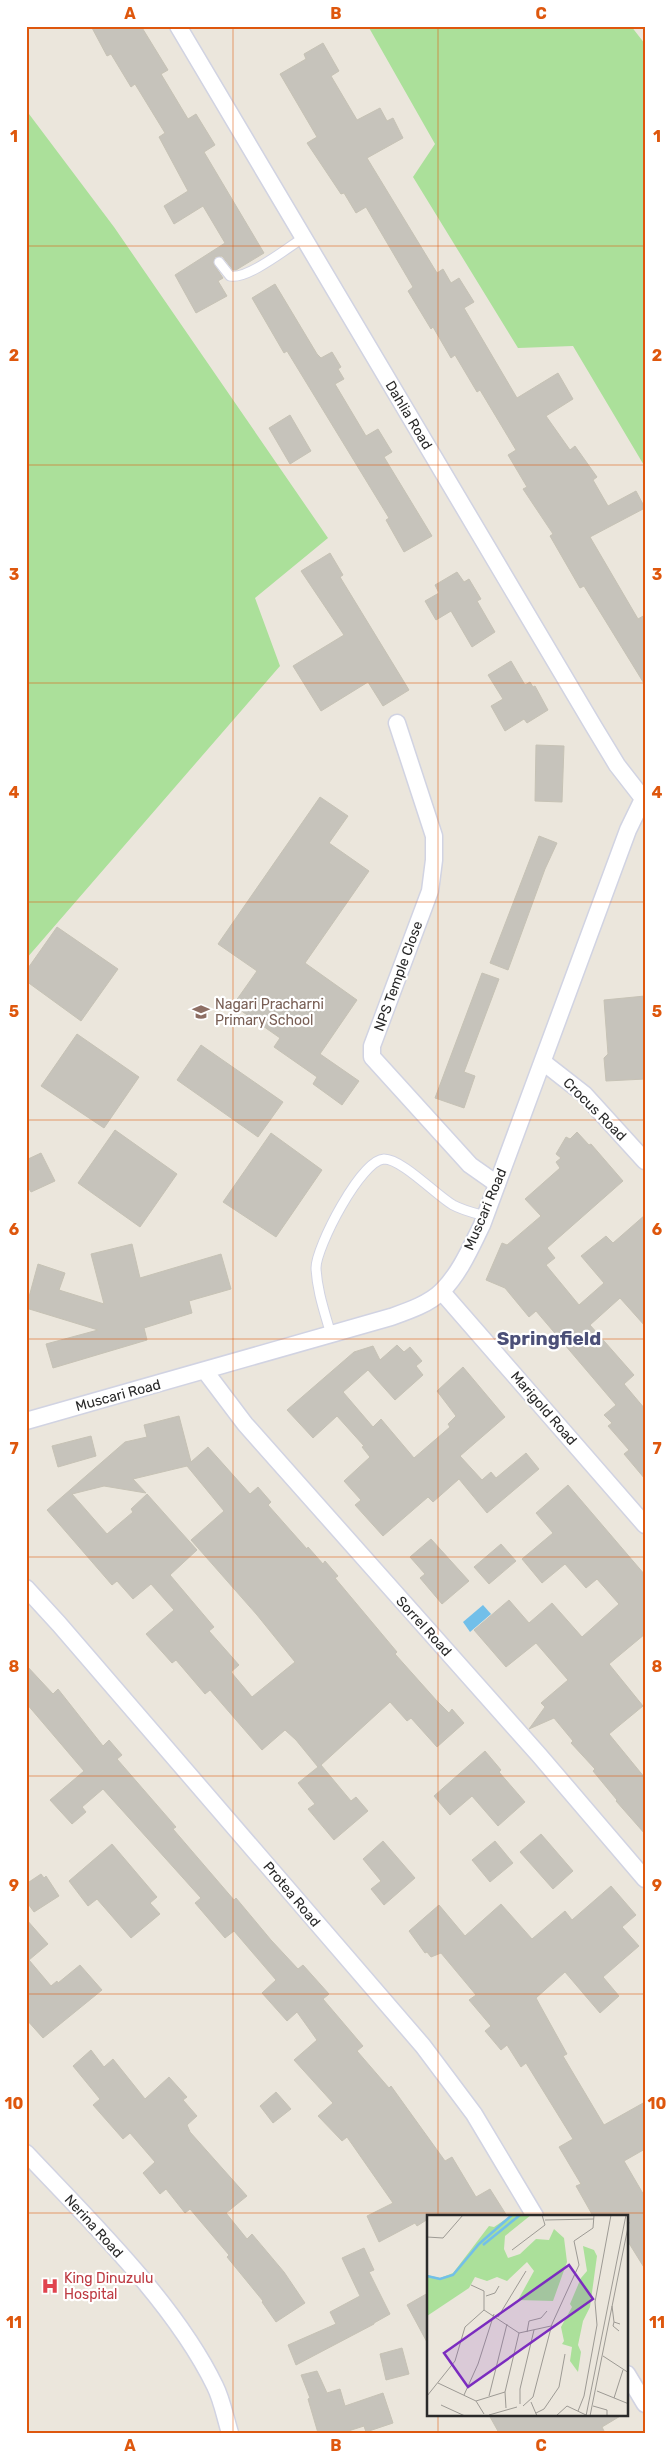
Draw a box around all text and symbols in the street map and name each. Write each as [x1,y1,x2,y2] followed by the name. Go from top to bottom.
[124,4,136,23] text: A
[330,4,342,23] text: B
[535,4,547,23] text: C
[10,127,18,146] text: 1
[653,127,661,146] text: 1
[9,346,19,365] text: 2
[652,346,662,365] text: 2
[381,378,436,453] street label: Dahlia Road
[9,565,19,584] text: 3
[652,565,662,584] text: 3
[9,783,20,802] text: 4
[652,783,663,802] text: 4
[371,918,426,1034] street label: NPS Temple Close
[215,996,324,1029] place label: Nagari Pracharni Primary School
[9,1002,19,1021] text: 5
[191,1002,211,1022] school or university icon: Nagari Pracharni Primary School
[652,1002,662,1021] text: 5
[559,1074,630,1145] street label: Crocus Road
[461,1166,510,1253] street label: Muscari Road
[9,1220,19,1239] text: 6
[652,1220,662,1239] text: 6
[497,1327,601,1350] district label: Springfield
[507,1368,580,1449] street label: Marigold Road
[74,1376,163,1415] street label: Muscari Road
[9,1439,19,1458] text: 7
[652,1439,662,1458] text: 7
[392,1593,455,1660] street label: Sorrel Road
[9,1657,20,1676] text: 8
[652,1657,663,1676] text: 8
[259,1858,324,1930] street label: Protea Road
[9,1876,19,1895] text: 9
[652,1876,662,1895] text: 9
[5,2094,24,2113] text: 10
[648,2094,667,2113] text: 10
[61,2191,126,2261] street label: Nerina Road
[427,2215,628,2416] inset map
[64,2270,153,2303] place label: King Dinuzulu Hospital
[40,2276,60,2296] hospital icon: King Dinuzulu Hospital
[6,2313,22,2332] text: 11
[649,2313,665,2332] text: 11
[124,2436,136,2455] text: A
[330,2436,342,2455] text: B
[535,2436,547,2455] text: C

